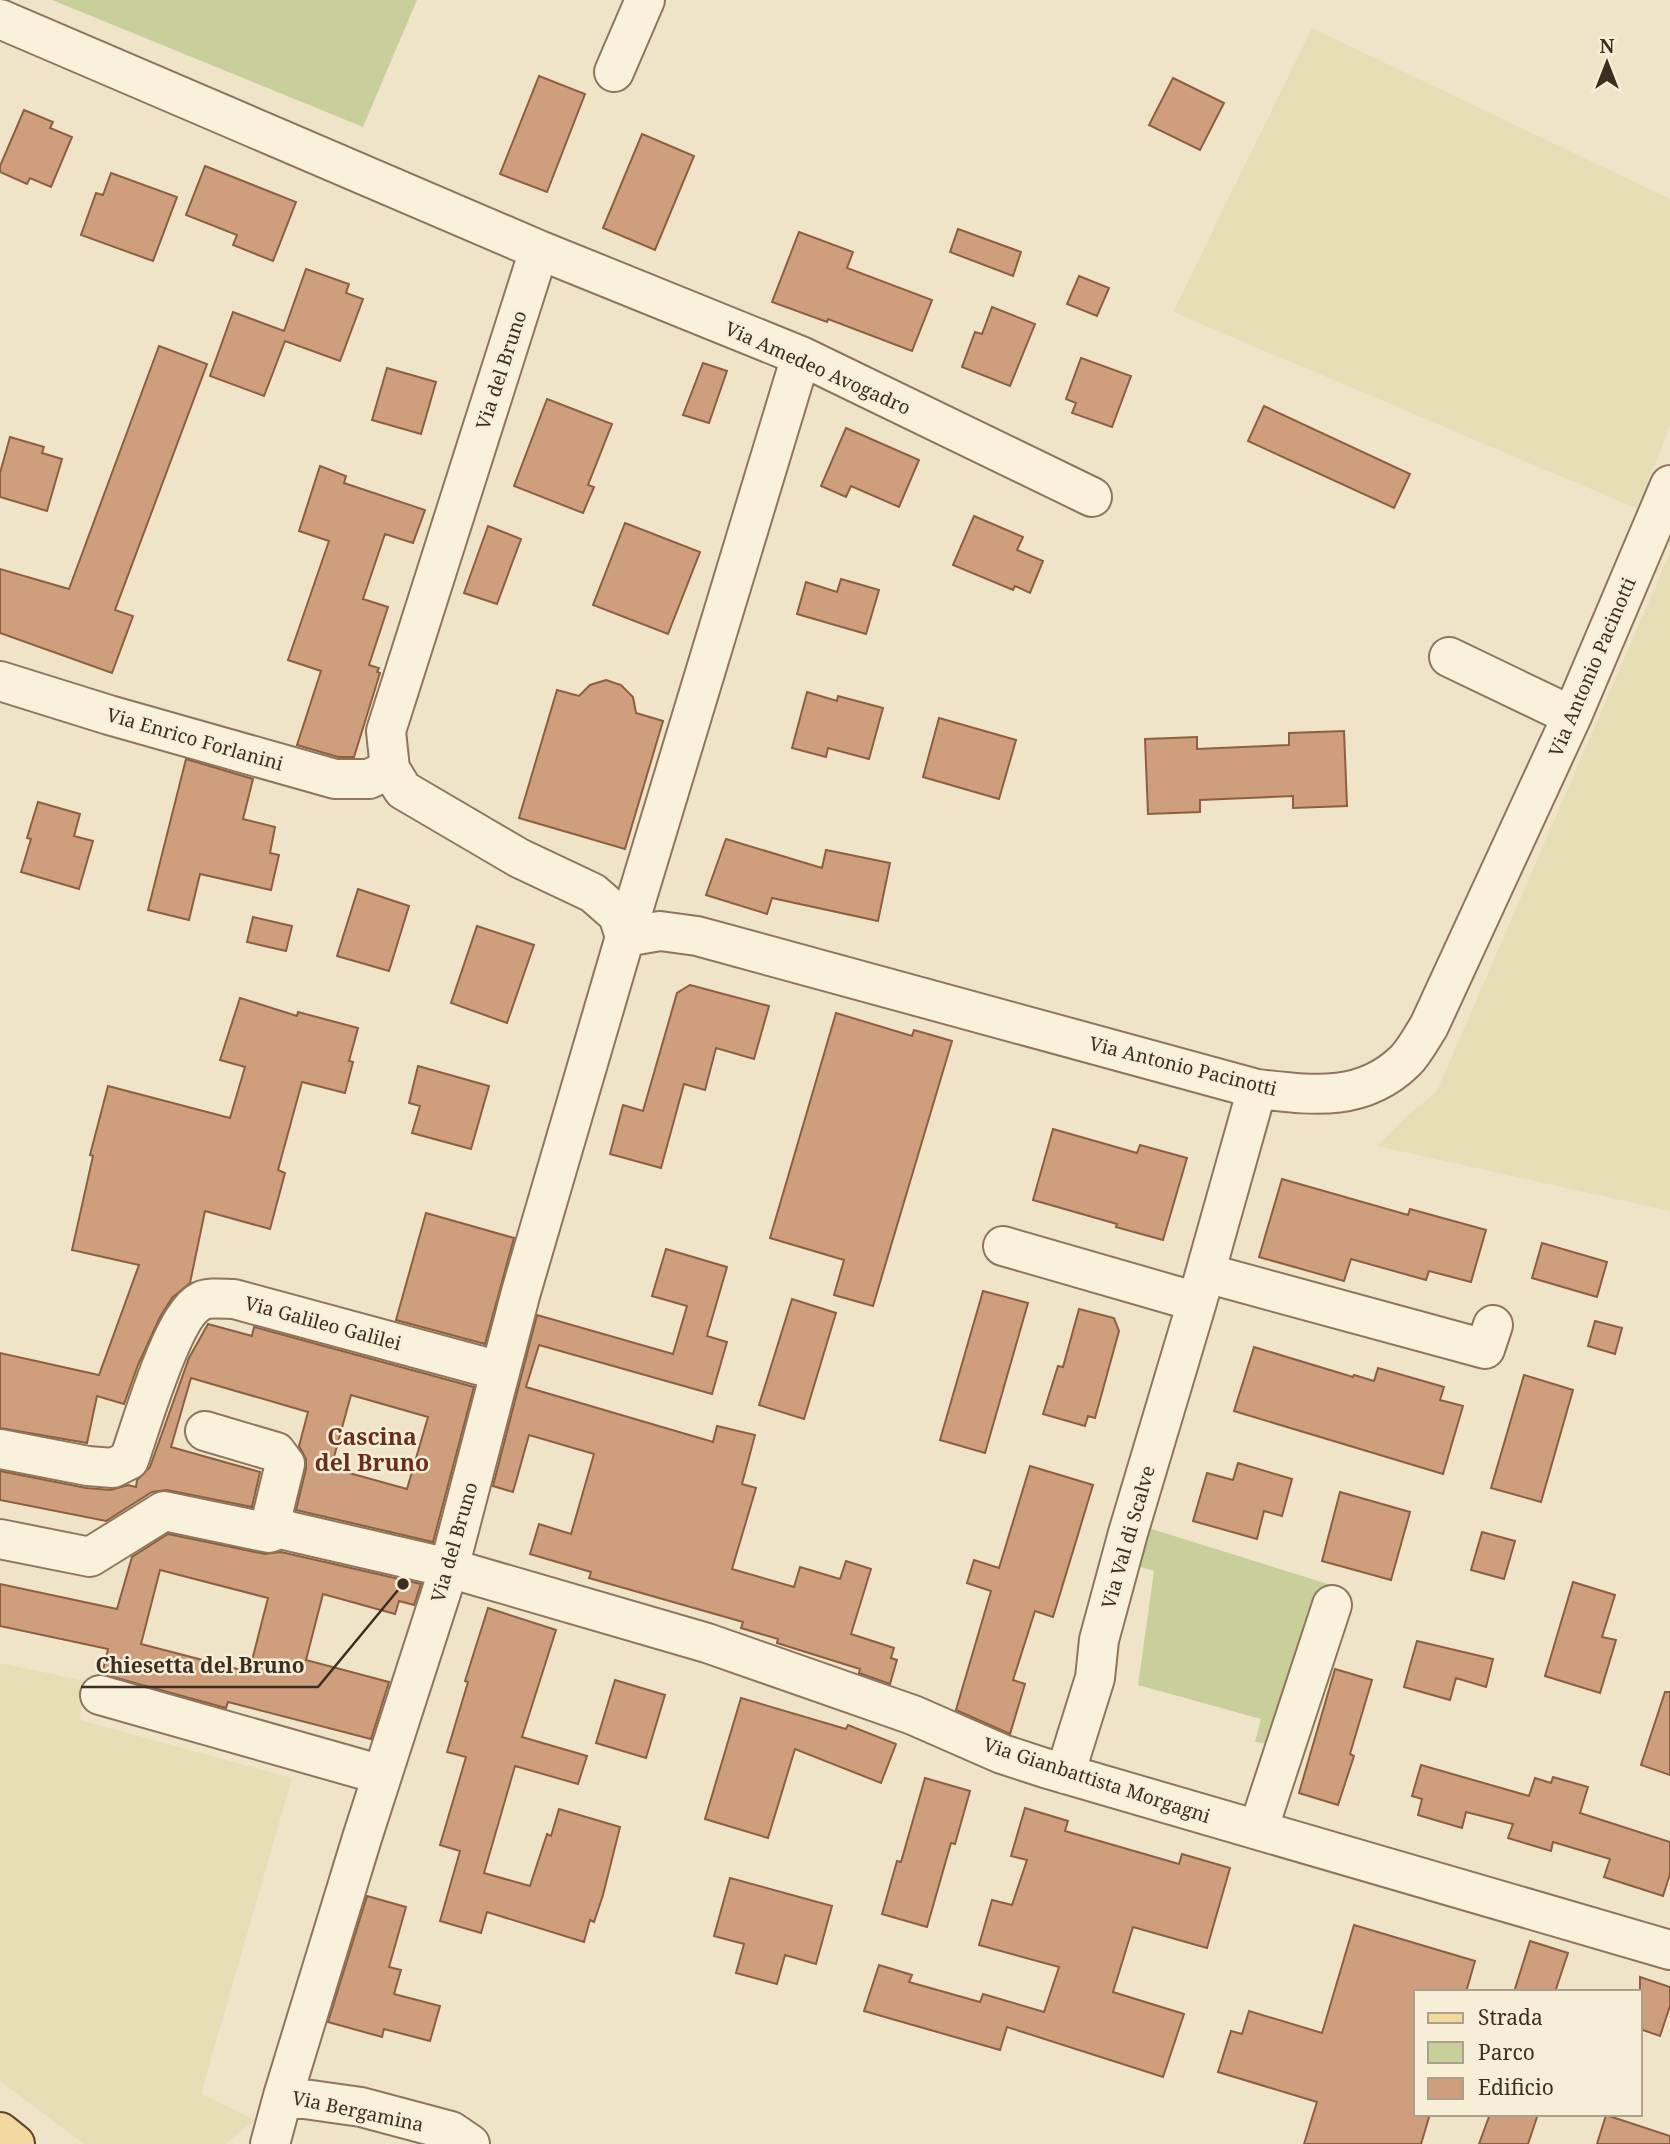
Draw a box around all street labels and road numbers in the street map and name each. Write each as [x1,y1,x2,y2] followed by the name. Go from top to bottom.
[469,307,533,433] street label: Via del Bruno
[721,315,915,421] street label: Via Amedeo Avogadro
[1542,573,1642,761] street label: Via Antonio Pacinotti
[104,701,286,777] street label: Via Enrico Forlanini
[1087,1030,1279,1102] street label: Via Antonio Pacinotti
[242,1290,404,1356] street label: Via Galileo Galilei
[1095,1462,1161,1612] street label: Via Val di Scalve
[424,1479,484,1605] street label: Via del Bruno
[980,1731,1214,1829] street label: Via Gianbattista Morgagni
[290,2084,426,2138] street label: Via Bergamina

